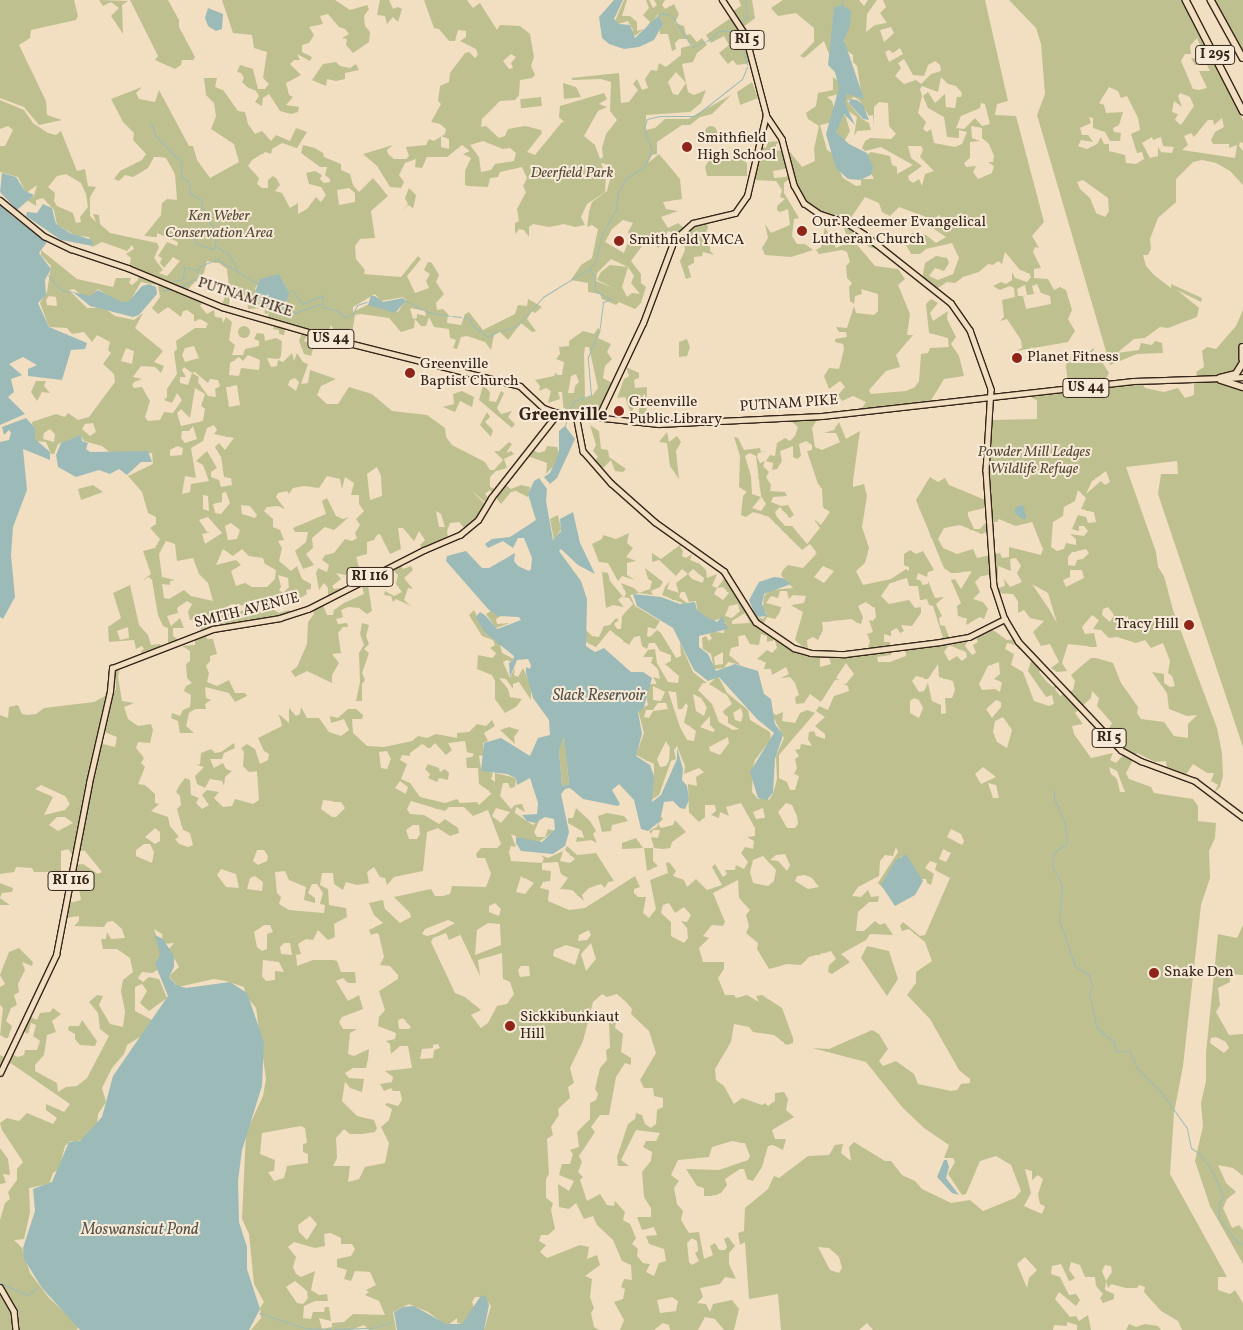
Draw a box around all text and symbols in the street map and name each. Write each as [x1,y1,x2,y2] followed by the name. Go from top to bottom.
[730,28,764,52] road number: RI 5
[1195,44,1235,66] road number: I 295
[697,129,776,164] place label: Smithfield High School
[681,141,693,153] marker: Smithfield High School
[531,165,613,183] park label: Deerfield Park
[165,207,273,242] park label: Ken Weber Conservation Area
[812,213,986,248] place label: Our Redeemer Evangelical Lutheran Church
[796,225,808,237] marker: Our Redeemer Evangelical Lutheran Church
[629,232,745,250] place label: Smithfield YMCA
[613,235,625,247] marker: Smithfield YMCA
[195,274,295,322] street label: PUTNAM PIKE
[307,328,355,350] road number: US 44
[1027,349,1119,367] place label: Planet Fitness
[1011,352,1023,364] marker: Planet Fitness
[420,355,519,390] place label: Greenville Baptist Church
[404,367,416,379] marker: Greenville Baptist Church
[1062,376,1110,399] road number: US 44
[739,392,839,416] street label: PUTNAM PIKE
[629,393,722,428] place label: Greenville Public Library
[519,405,607,427] district label: Greenville
[613,405,625,417] marker: Greenville Public Library
[977,443,1091,478] park label: Powder Mill Ledges Wildlife Refuge
[346,566,394,588] road number: RI 116
[193,589,301,633] street label: SMITH AVENUE
[1114,616,1179,634] place label: Tracy Hill
[1183,619,1195,631] marker: Tracy Hill
[553,686,645,706] water label: Slack Reservoir
[1092,726,1126,750] road number: RI 5
[47,869,95,892] road number: RI 116
[1164,964,1234,982] place label: Snake Den
[1148,967,1160,979] marker: Snake Den
[520,1008,619,1043] place label: Sickkibunkiaut Hill
[504,1020,516,1032] marker: Sickkibunkiaut Hill
[81,1220,199,1240] water label: Moswansicut Pond

